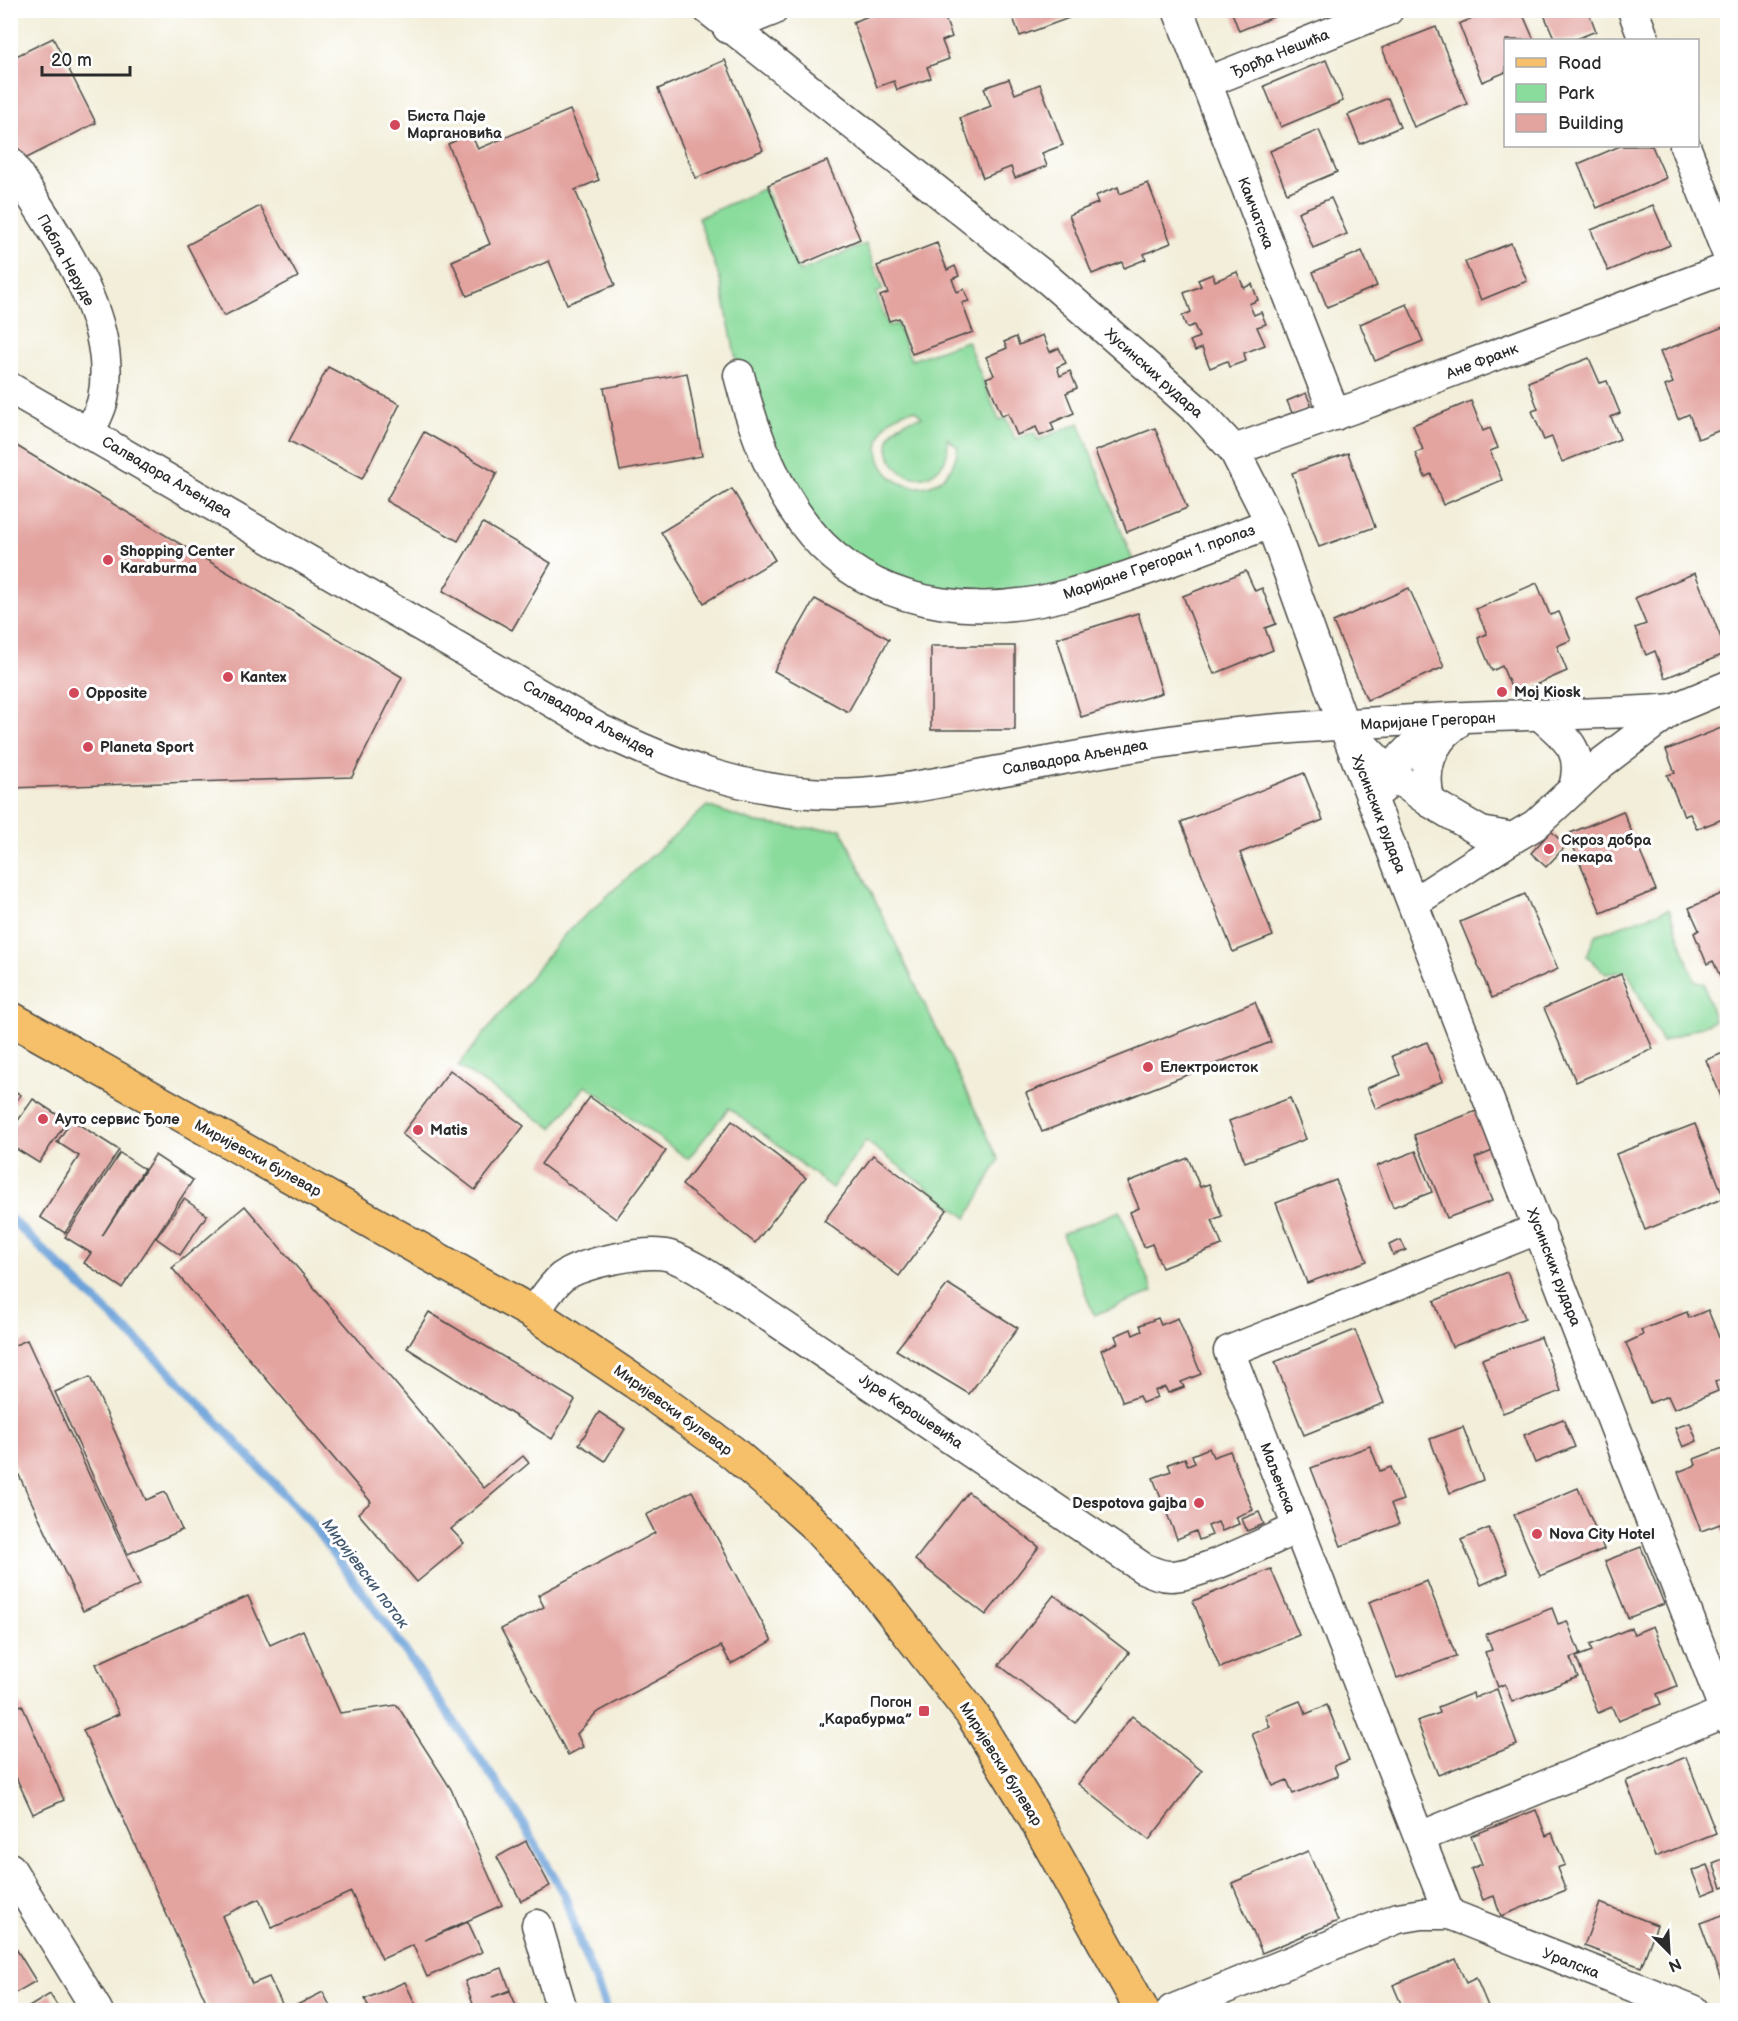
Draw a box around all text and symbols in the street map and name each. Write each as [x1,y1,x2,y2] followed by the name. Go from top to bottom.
[1228,25,1332,82] street label: Ђорђа Нешића
[42,39,130,77] scale bar
[1504,39,1699,147] legend
[51,50,92,71] text: 20 m
[1558,53,1602,74] text: Road
[1558,83,1594,104] text: Park
[407,107,502,143] place label: Биста Паје Маргановића
[1558,113,1624,134] text: Building
[388,118,402,132] marker: Биста Паје Маргановића
[1233,174,1278,252] street label: Камчатска
[33,211,99,309] street label: Пабла Неруде
[1101,324,1207,422] street label: Хусинских рудара
[1443,339,1521,384] street label: Ане Франк
[98,432,235,523] street label: Салвадора Аљендеа
[1061,521,1258,604] street label: Маријане Грегоран 1. пролаз
[120,542,236,578] place label: Shopping Center Karaburma
[101,553,115,567] marker: Shopping Center Karaburma
[240,668,287,687] place label: Kantex
[221,670,235,684] marker: Kantex
[519,677,658,762] street label: Салвадора Аљендеа
[1514,683,1581,702] place label: Moj Kiosk
[86,684,148,703] place label: Opposite
[1495,685,1509,699] marker: Moj Kiosk
[67,686,81,700] marker: Opposite
[1360,708,1496,735] street label: Маријане Грегоран
[1001,735,1149,780] street label: Салвадора Аљендеа
[100,738,194,757] place label: Planeta Sport
[81,740,95,754] marker: Planeta Sport
[1347,752,1410,876] street label: Хусинских рудара
[1561,831,1651,867] place label: Скроз добра пекара
[1542,842,1556,856] marker: Скроз добра пекара
[1160,1058,1259,1077] place label: Електроисток
[1141,1060,1155,1074] marker: Електроисток
[54,1110,180,1129] place label: Ауто сервис Ђоле
[36,1112,50,1126] marker: Ауто сервис Ђоле
[191,1116,325,1202] street label: Миријевски булевар
[430,1121,468,1140] place label: Matis
[411,1123,425,1137] marker: Matis
[1522,1205,1585,1329] street label: Хусинских рудара
[610,1361,736,1460] street label: Миријевски булевар
[855,1370,967,1453] street label: Јуре Керошевића
[1255,1440,1300,1516] street label: Маљенска
[1072,1494,1187,1513] place label: Despotova gajba
[1192,1496,1206,1510] marker: Despotova gajba
[317,1515,413,1633] water label: Миријевски поток
[1549,1525,1655,1544] place label: Nova City Hotel
[1530,1527,1544,1541] marker: Nova City Hotel
[819,1693,912,1729] place label: Погон „Карабурма”
[955,1699,1047,1830] street label: Миријевски булевар
[917,1704,931,1718] marker: Погон „Карабурма”
[1639,1922,1699,1982] north arrow
[1540,1944,1602,1983] street label: Уралска
[1665,1953,1684,1975] text: N

